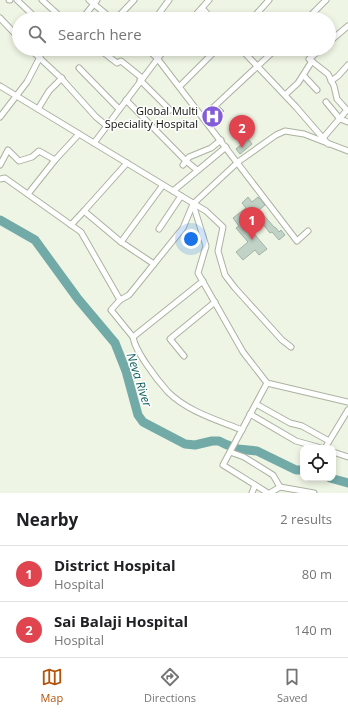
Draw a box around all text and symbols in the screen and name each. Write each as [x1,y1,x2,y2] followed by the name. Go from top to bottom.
[12,12,336,56] search box
[26,23,48,45] icon: search
[58,24,142,44] text: Search here
[105,103,198,131] place label: Global Multi Speciality Hospital
[200,104,226,130] hospital icon: Global Multi Speciality Hospital
[229,115,255,148] pin: 2
[239,207,265,240] pin: 1
[181,229,201,249] your location
[123,351,157,410] water label: Neva River
[300,445,336,481] map controls
[300,445,336,481] button: locate
[16,508,78,531] text: Nearby
[280,510,332,528] text: 2 results
[54,555,176,575] text: District Hospital
[25,565,33,583] text: 1
[302,565,332,583] text: 80 m
[54,575,104,593] text: Hospital
[54,611,188,631] text: Sai Balaji Hospital
[25,621,33,639] text: 2
[294,621,332,639] text: 140 m
[54,631,104,649] text: Hospital
[40,666,63,705] tab: Map
[144,666,196,705] tab: Directions
[277,666,308,705] tab: Saved

